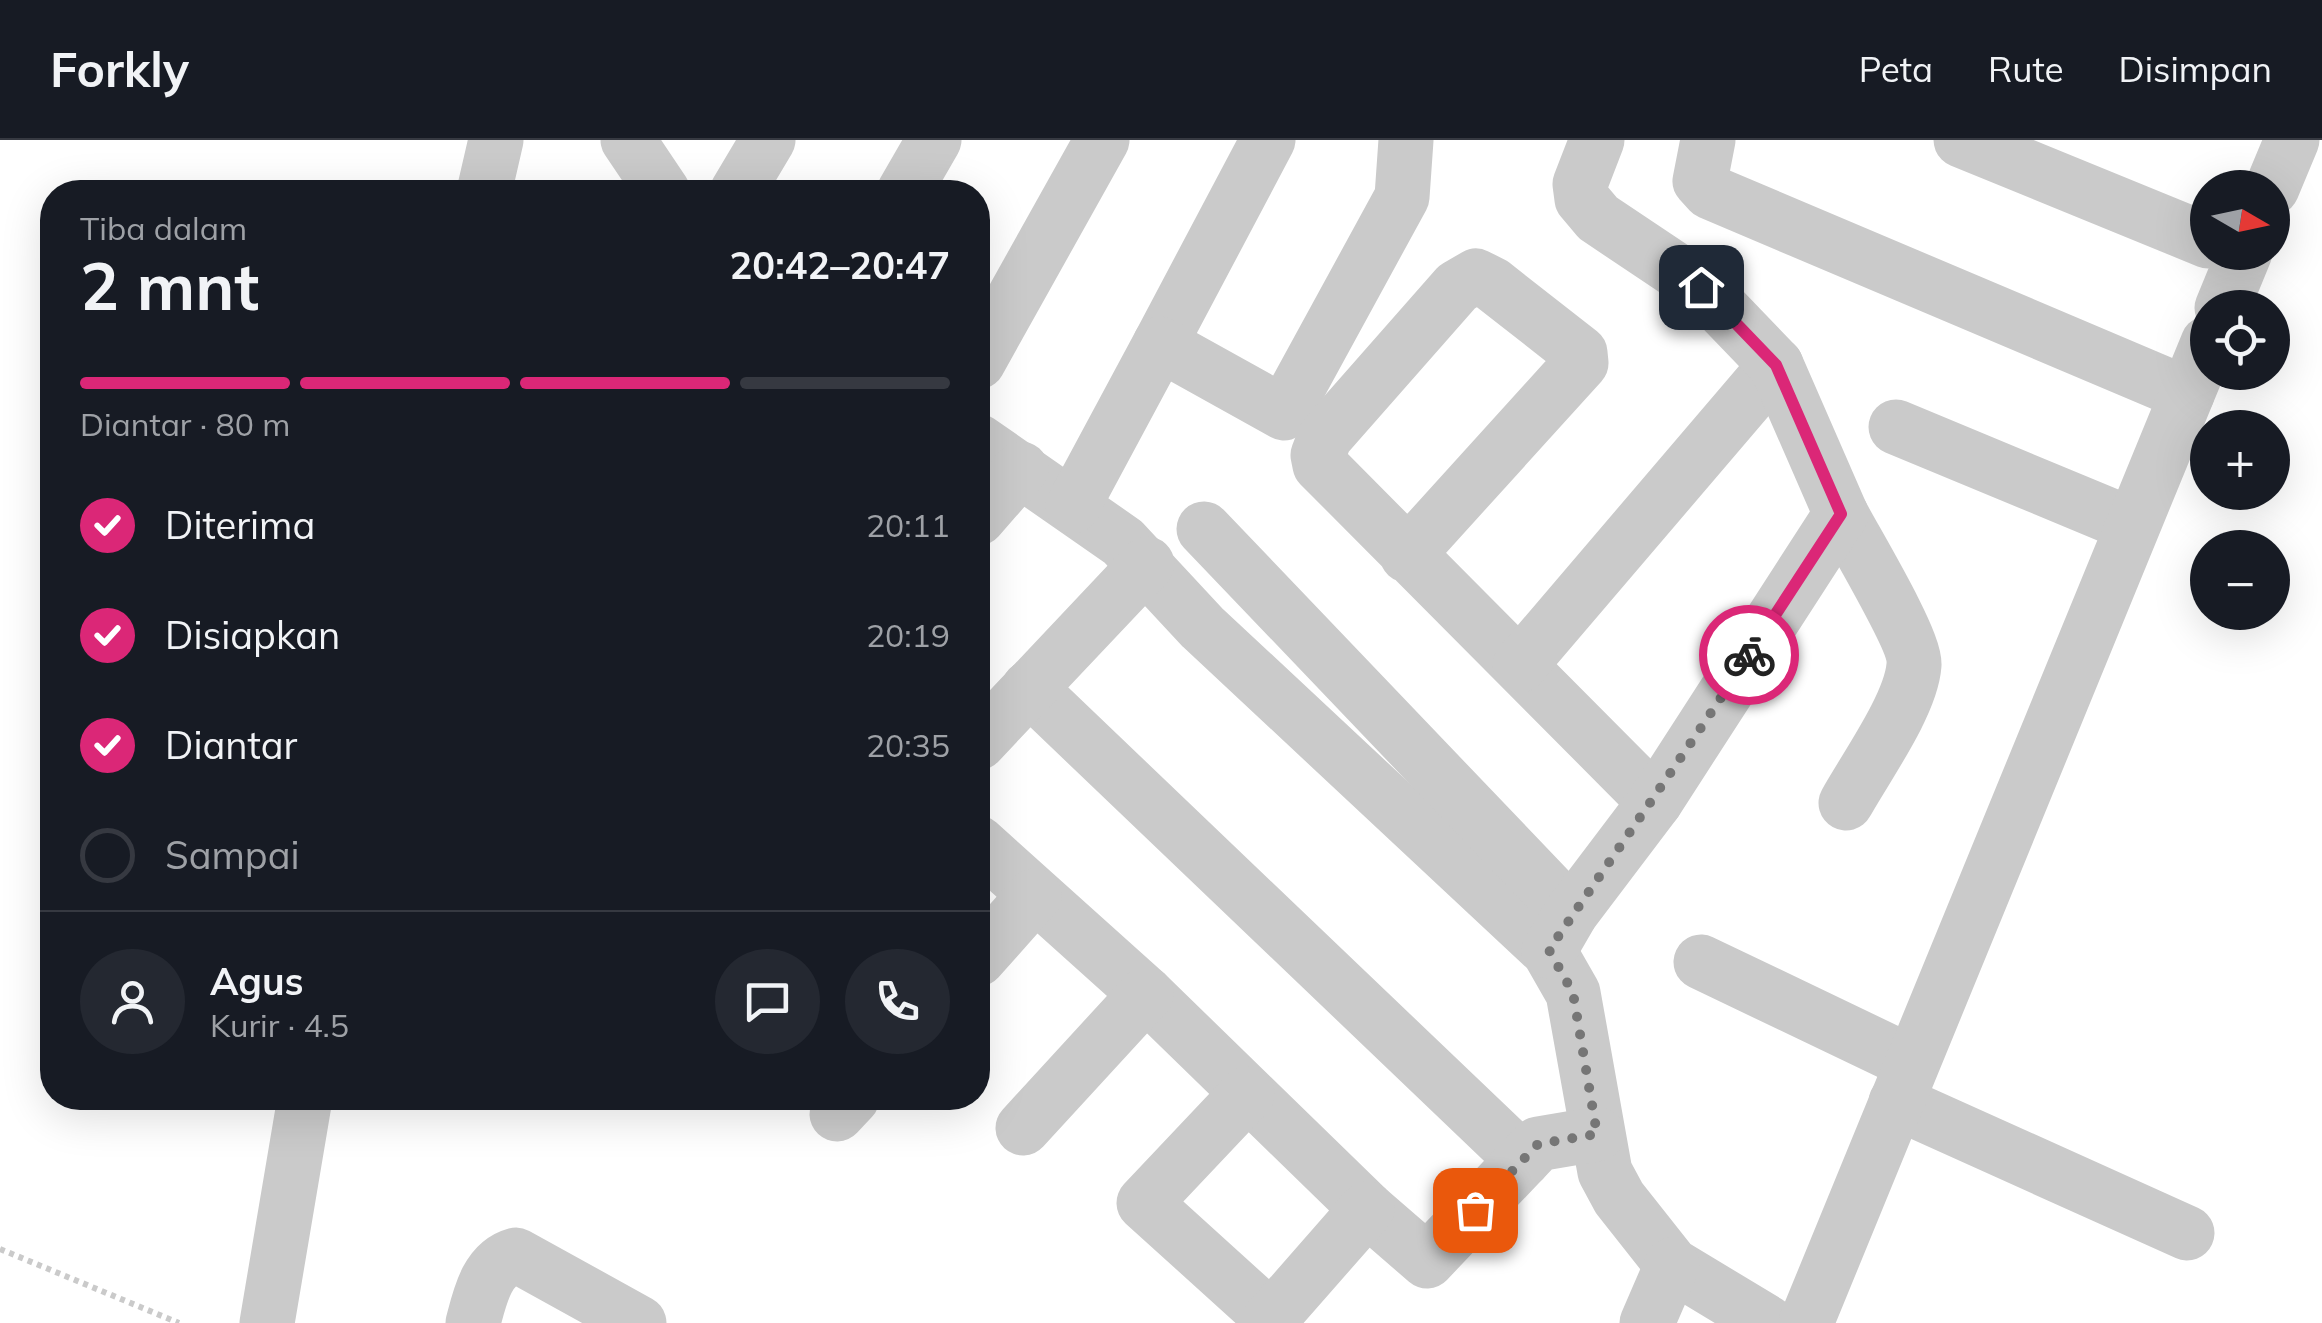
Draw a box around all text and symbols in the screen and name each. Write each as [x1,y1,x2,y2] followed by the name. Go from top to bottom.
[50,39,189,99] text: Forkly
[1859,47,1933,91] text: Peta
[1988,47,2064,91] text: Rute
[2119,47,2272,91] text: Disimpan
[2190,170,2290,270] north arrow
[2190,170,2290,630] map controls
[80,208,247,248] text: Tiba dalam
[730,241,950,289] text: 20:42–20:47
[80,245,259,326] text: 2 mnt
[1659,245,1744,330] pin
[1674,260,1729,315] icon: home
[2190,290,2290,390] button: locate
[80,404,290,444] text: Diantar · 80 m
[2190,410,2290,510] button: +
[80,498,135,553] icon: check
[165,501,315,549] text: Diterima
[866,505,950,545] text: 20:11
[2190,530,2290,630] button: −
[1699,605,1799,705] courier
[80,608,135,663] icon: check
[165,611,340,659] text: Disiapkan
[866,615,950,655] text: 20:19
[1722,628,1777,683] icon: bike
[80,718,135,773] icon: check
[165,721,297,769] text: Diantar
[866,725,950,765] text: 20:35
[165,831,299,879] text: Sampai
[80,949,185,1054] button: person
[715,949,820,1054] button: chat
[845,949,950,1054] button: phone
[210,957,304,1005] text: Agus
[210,1005,349,1045] text: Kurir · 4.5
[1433,1168,1518,1253] pin
[1448,1183,1503,1238] icon: bag

